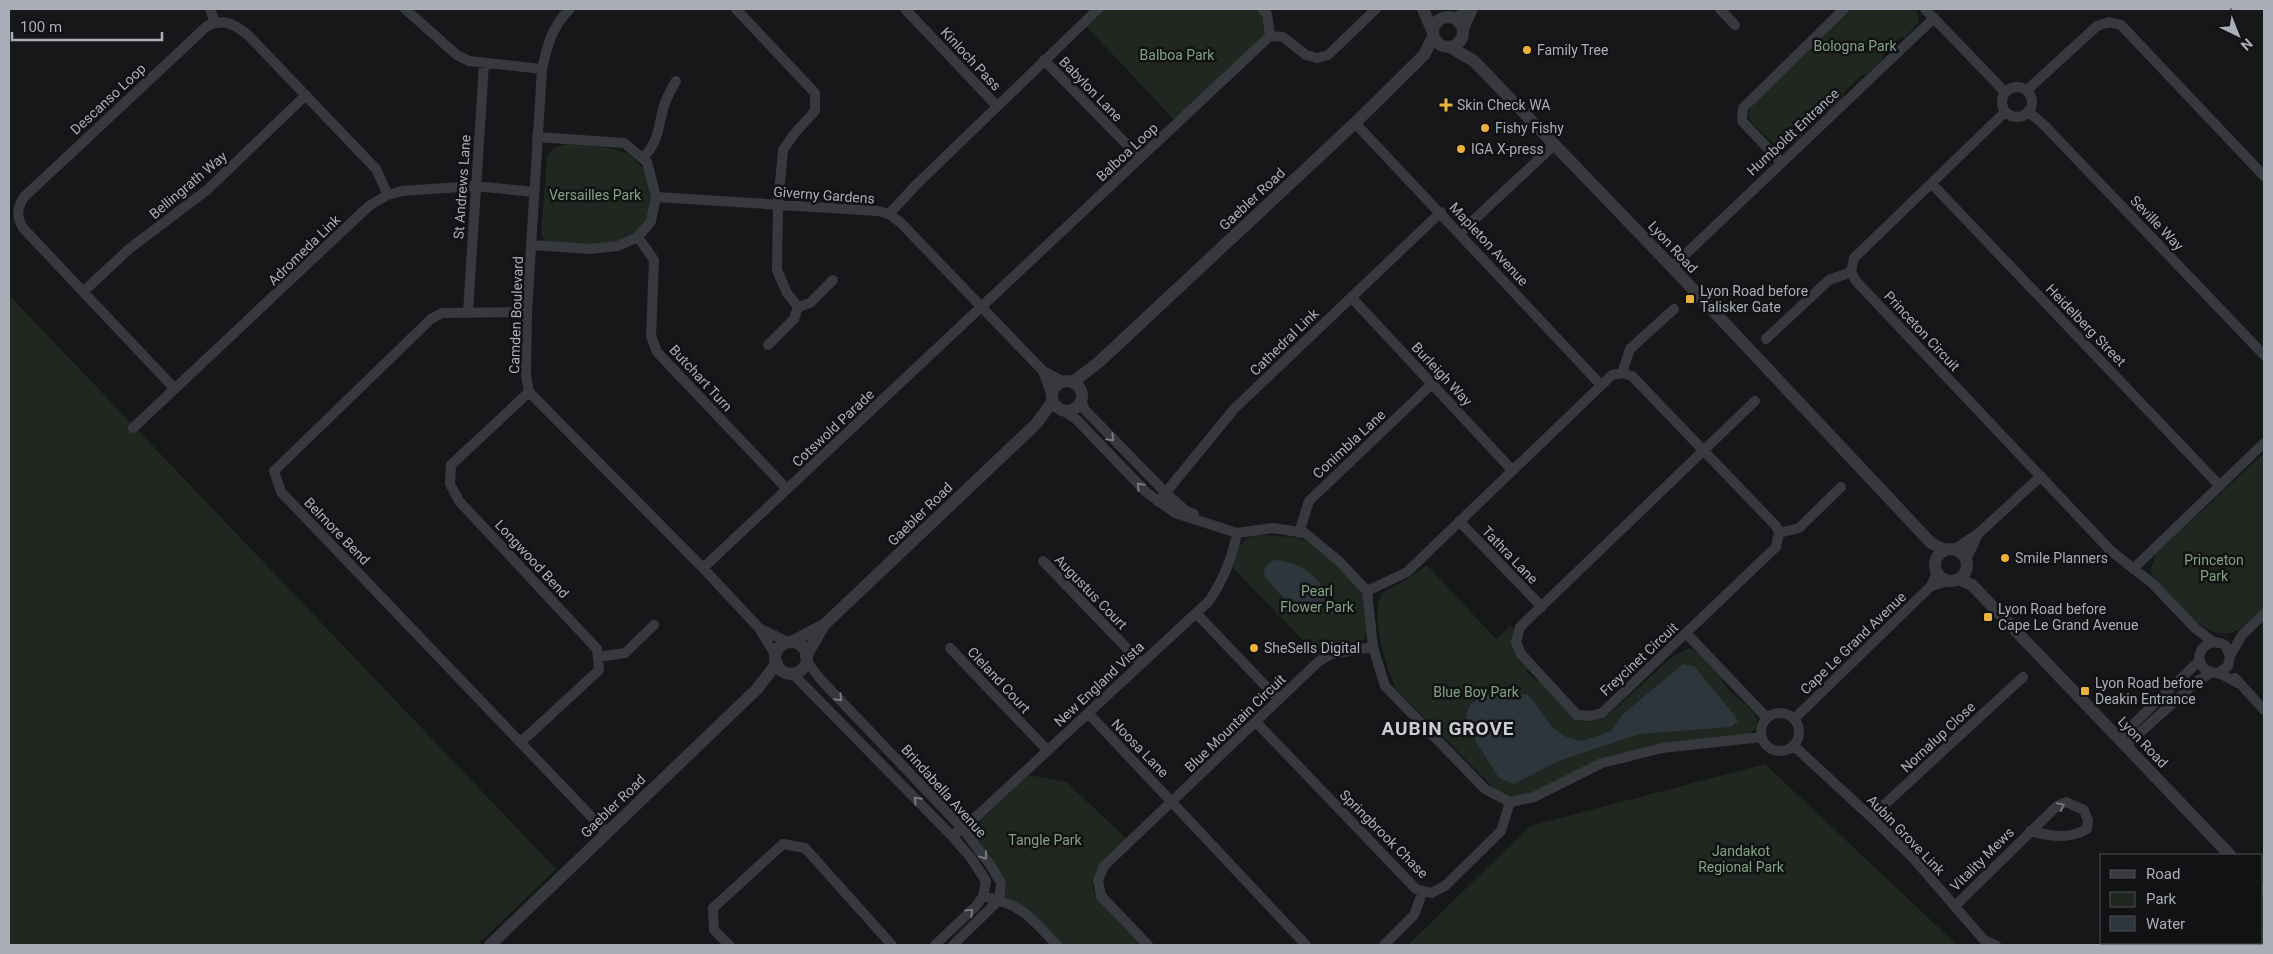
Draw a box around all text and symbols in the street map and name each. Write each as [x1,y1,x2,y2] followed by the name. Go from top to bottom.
[12,10,162,42] scale bar
[2213,10,2263,60] north arrow
[20,18,62,36] text: 100 m
[938,24,1004,94] street label: Kinloch Pass
[2238,35,2256,54] text: N
[1814,38,1897,54] park label: Bologna Park
[1537,42,1608,58] place label: Family Tree
[1521,44,1533,56] marker: Family Tree
[1140,47,1215,63] park label: Balboa Park
[1056,53,1126,125] street label: Babylon Lane
[67,60,149,138] street label: Descanso Loop
[1744,85,1842,179] street label: Humboldt Entrance
[1457,97,1550,113] place label: Skin Check WA
[1439,98,1453,112] marker: Skin Check WA
[1093,119,1161,184] street label: Balboa Loop
[1495,120,1564,136] place label: Fishy Fishy
[1479,122,1491,134] marker: Fishy Fishy
[450,134,474,240] street label: St Andrews Lane
[1471,141,1544,157] place label: IGA X-press
[1455,143,1467,155] marker: IGA X-press
[146,148,230,222] street label: Bellingrath Way
[1216,165,1288,233] street label: Gaebler Road
[773,183,875,207] street label: Giverny Gardens
[549,187,642,203] park label: Versailles Park
[2127,192,2187,254] street label: Seville Way
[1446,199,1532,289] street label: Mapleton Avenue
[265,211,344,288] street label: Adromeda Link
[1645,218,1701,276] street label: Lyon Road
[506,256,526,374] street label: Camden Boulevard
[2043,281,2129,370] street label: Heidelberg Street
[1700,283,1808,315] place label: Lyon Road before Talisker Gate
[1881,288,1963,375] street label: Princeton Circuit
[1684,293,1696,305] marker: Lyon Road before Talisker Gate
[1246,305,1322,379] street label: Cathedral Link
[1409,339,1476,409] street label: Burleigh Way
[666,342,736,414] street label: Butchart Turn
[789,386,877,470] street label: Cotswold Parade
[1309,406,1389,482] street label: Conimbla Lane
[1105,432,1114,441] one-way arrow
[884,479,956,549] street label: Gaebler Road
[1137,482,1146,491] one-way arrow
[301,494,373,568] street label: Belmore Bend
[492,517,572,601] street label: Longwood Bend
[1479,523,1541,587] street label: Tathra Lane
[2015,550,2108,566] place label: Smile Planners
[1052,552,1131,633] street label: Augustus Court
[1999,552,2011,564] marker: Smile Planners
[2184,552,2244,584] park label: Princeton Park
[1280,583,1355,615] park label: Pearl Flower Park
[1797,588,1909,698] street label: Cape Le Grand Avenue
[1998,601,2138,633] place label: Lyon Road before Cape Le Grand Avenue
[1982,611,1994,623] marker: Lyon Road before Cape Le Grand Avenue
[1597,619,1681,699] street label: Freycinet Circuit
[1051,638,1147,730] street label: New England Vista
[1264,640,1360,656] place label: SheSells Digital
[1248,642,1260,654] marker: SheSells Digital
[964,644,1034,717] street label: Cleland Court
[1181,671,1289,775] street label: Blue Mountain Circuit
[2095,675,2203,707] place label: Lyon Road before Deakin Entrance
[1433,684,1520,700] park label: Blue Boy Park
[2079,685,2091,697] marker: Lyon Road before Deakin Entrance
[833,693,842,702] one-way arrow
[1898,699,1978,775] street label: Nornalup Close
[2115,713,2171,771] street label: Lyon Road
[1108,716,1172,780] street label: Noosa Lane
[1381,717,1515,740] district label: AUBIN GROVE
[898,741,990,841] street label: Brindabella Avenue
[577,771,649,841] street label: Gaebler Road
[1337,787,1431,881] street label: Springbrook Chase
[1864,792,1949,879] street label: Aubin Grove Link
[914,797,923,806] one-way arrow
[2056,801,2065,812] one-way arrow
[1947,824,2017,894] street label: Vitality Mews
[1008,832,1083,848] park label: Tangle Park
[1698,843,1785,875] park label: Jandakot Regional Park
[978,850,987,860] one-way arrow
[2100,854,2263,944] legend
[2146,865,2180,883] text: Road
[2146,890,2177,908] text: Park
[964,909,973,918] one-way arrow
[2146,915,2185,933] text: Water

